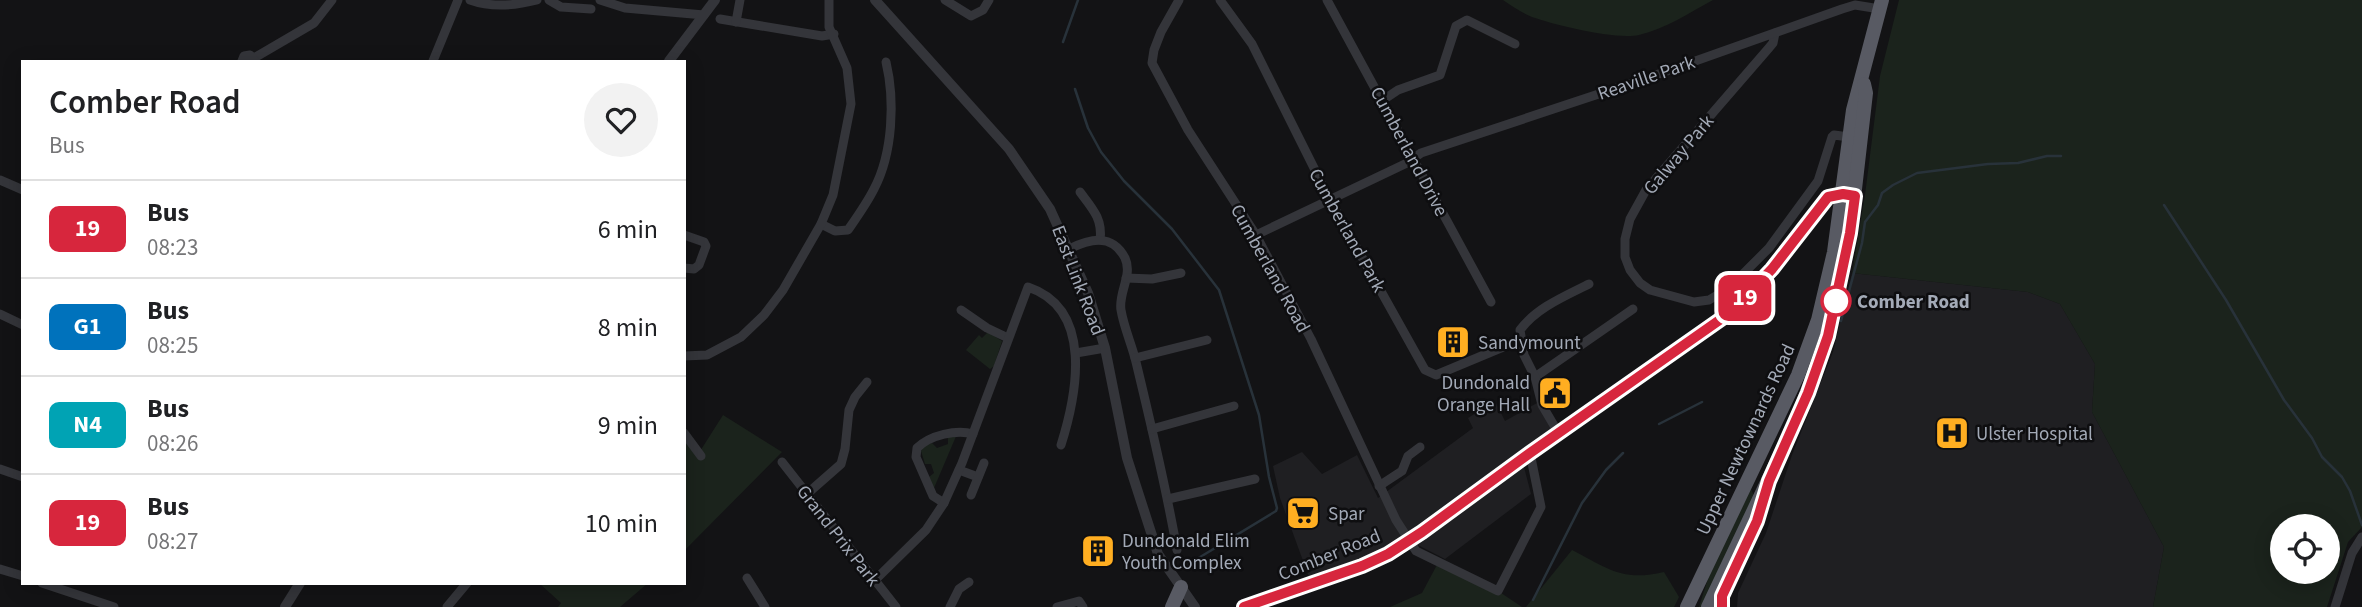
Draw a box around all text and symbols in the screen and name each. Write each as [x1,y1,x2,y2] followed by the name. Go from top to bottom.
[1594,49,1699,108] street label: Reaville Park
[49,79,241,126] text: Comber Road
[1363,82,1454,221] street label: Cumberland Drive
[584,83,658,157] button: heart
[1638,109,1721,201] street label: Galway Park
[49,129,85,162] text: Bus
[1301,164,1392,298] street label: Cumberland Park
[147,194,189,231] text: Bus
[1223,200,1316,338] street label: Cumberland Road
[75,211,100,246] text: 19
[598,211,658,248] text: 6 min
[1044,222,1111,339] street label: East Link Road
[147,231,198,264] text: 08:23
[1714,275,1776,321] line badge: 19
[1732,280,1758,315] text: 19
[1821,286,1851,316] marker: Comber Road
[1857,289,1970,316] place label: Comber Road
[147,292,189,329] text: Bus
[74,309,101,344] text: G1
[598,309,658,346] text: 8 min
[1434,323,1472,361] building icon: Sandymount
[147,329,198,362] text: 08:25
[1478,330,1581,357] place label: Sandymount
[1690,340,1803,540] street label: Upper Newtownards Road
[1437,370,1530,419] place label: Dundonald Orange Hall
[1536,374,1574,412] public building icon: Dundonald Orange Hall
[147,390,189,427] text: Bus
[73,407,102,442] text: N4
[598,407,658,444] text: 9 min
[1933,414,1971,452] hospital icon: Ulster Hospital
[1976,421,2093,448] place label: Ulster Hospital
[147,427,198,460] text: 08:26
[790,480,886,593] street label: Grand Prix Park
[147,488,189,525] text: Bus
[1284,494,1322,532] supermarket icon: Spar
[1328,501,1365,528] place label: Spar
[75,505,100,540] text: 19
[585,505,658,542] text: 10 min
[2270,514,2340,584] map controls
[2270,514,2340,584] button: locate
[1274,523,1385,588] street label: Comber Road
[147,525,198,558] text: 08:27
[1121,528,1250,577] place label: Dundonald Elim Youth Complex
[1079,532,1117,570] building icon: Dundonald Elim Youth Complex

